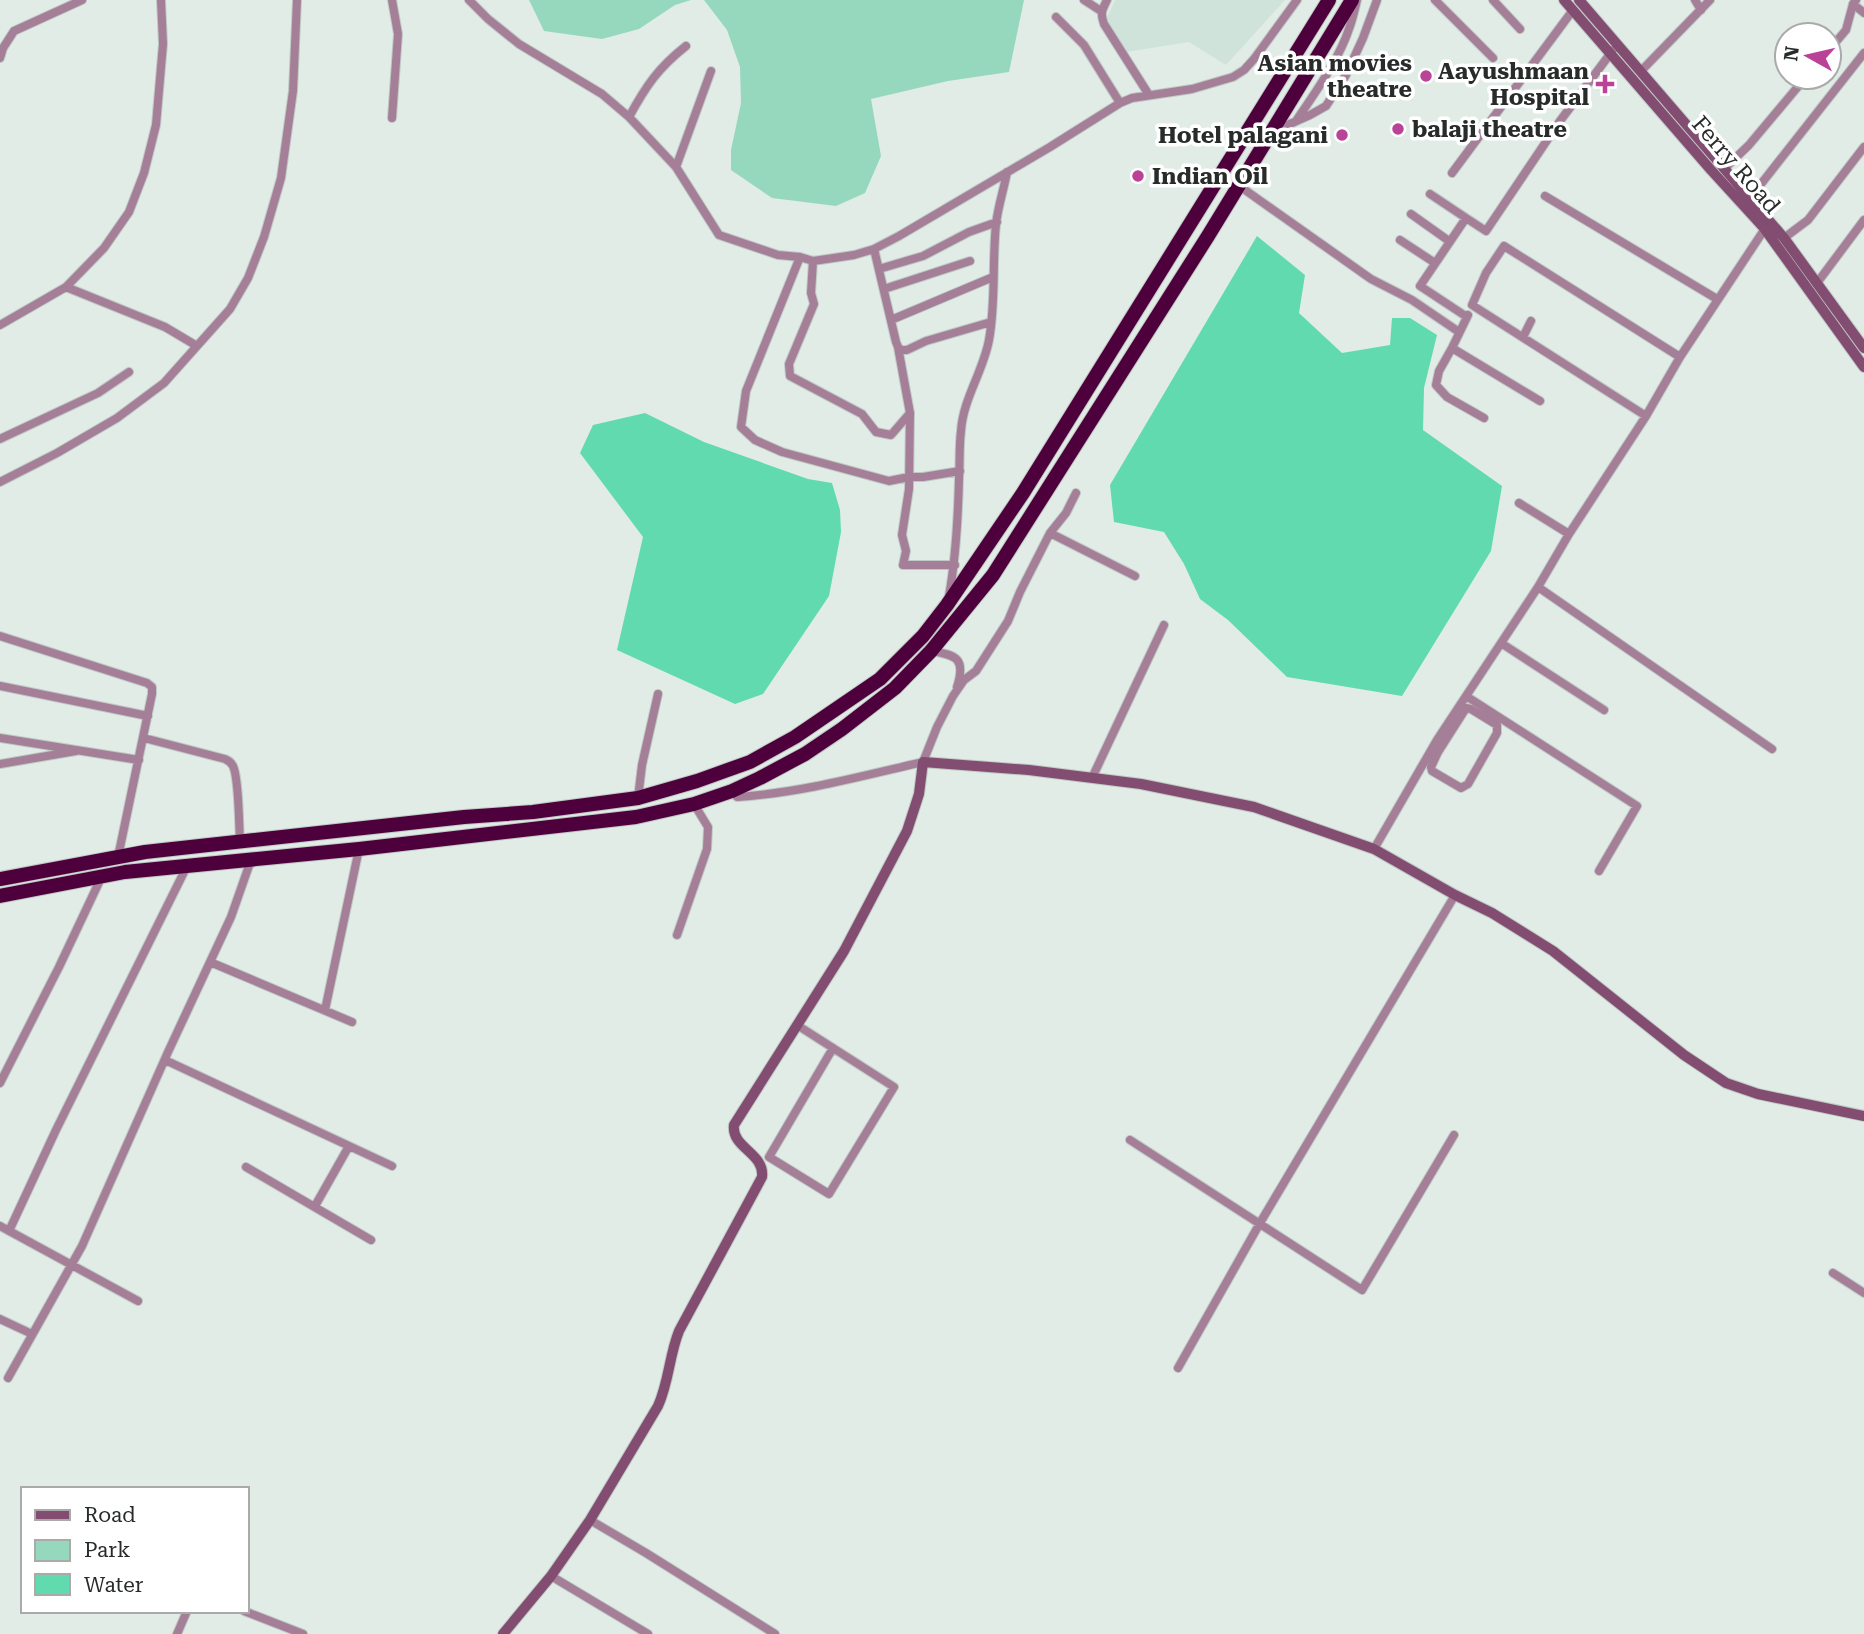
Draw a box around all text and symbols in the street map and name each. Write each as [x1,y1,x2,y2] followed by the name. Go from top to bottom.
[1773,21,1843,91] north arrow
[1779,44,1804,63] text: N
[1257,50,1412,103] place label: Asian movies theatre
[1438,58,1590,111] place label: Aayushmaan Hospital
[1418,68,1434,84] marker: Asian movies theatre
[1595,74,1615,94] marker: Aayushmaan Hospital
[1686,111,1786,220] street label: Ferry Road
[1412,116,1567,143] place label: balaji theatre
[1390,121,1406,137] marker: balaji theatre
[1158,122,1328,149] place label: Hotel palagani
[1334,127,1350,143] marker: Hotel palagani
[1152,163,1268,190] place label: Indian Oil
[1130,168,1146,184] marker: Indian Oil
[21,1487,248,1613] legend
[84,1503,136,1527] text: Road
[84,1538,130,1562] text: Park
[84,1573,144,1597] text: Water

